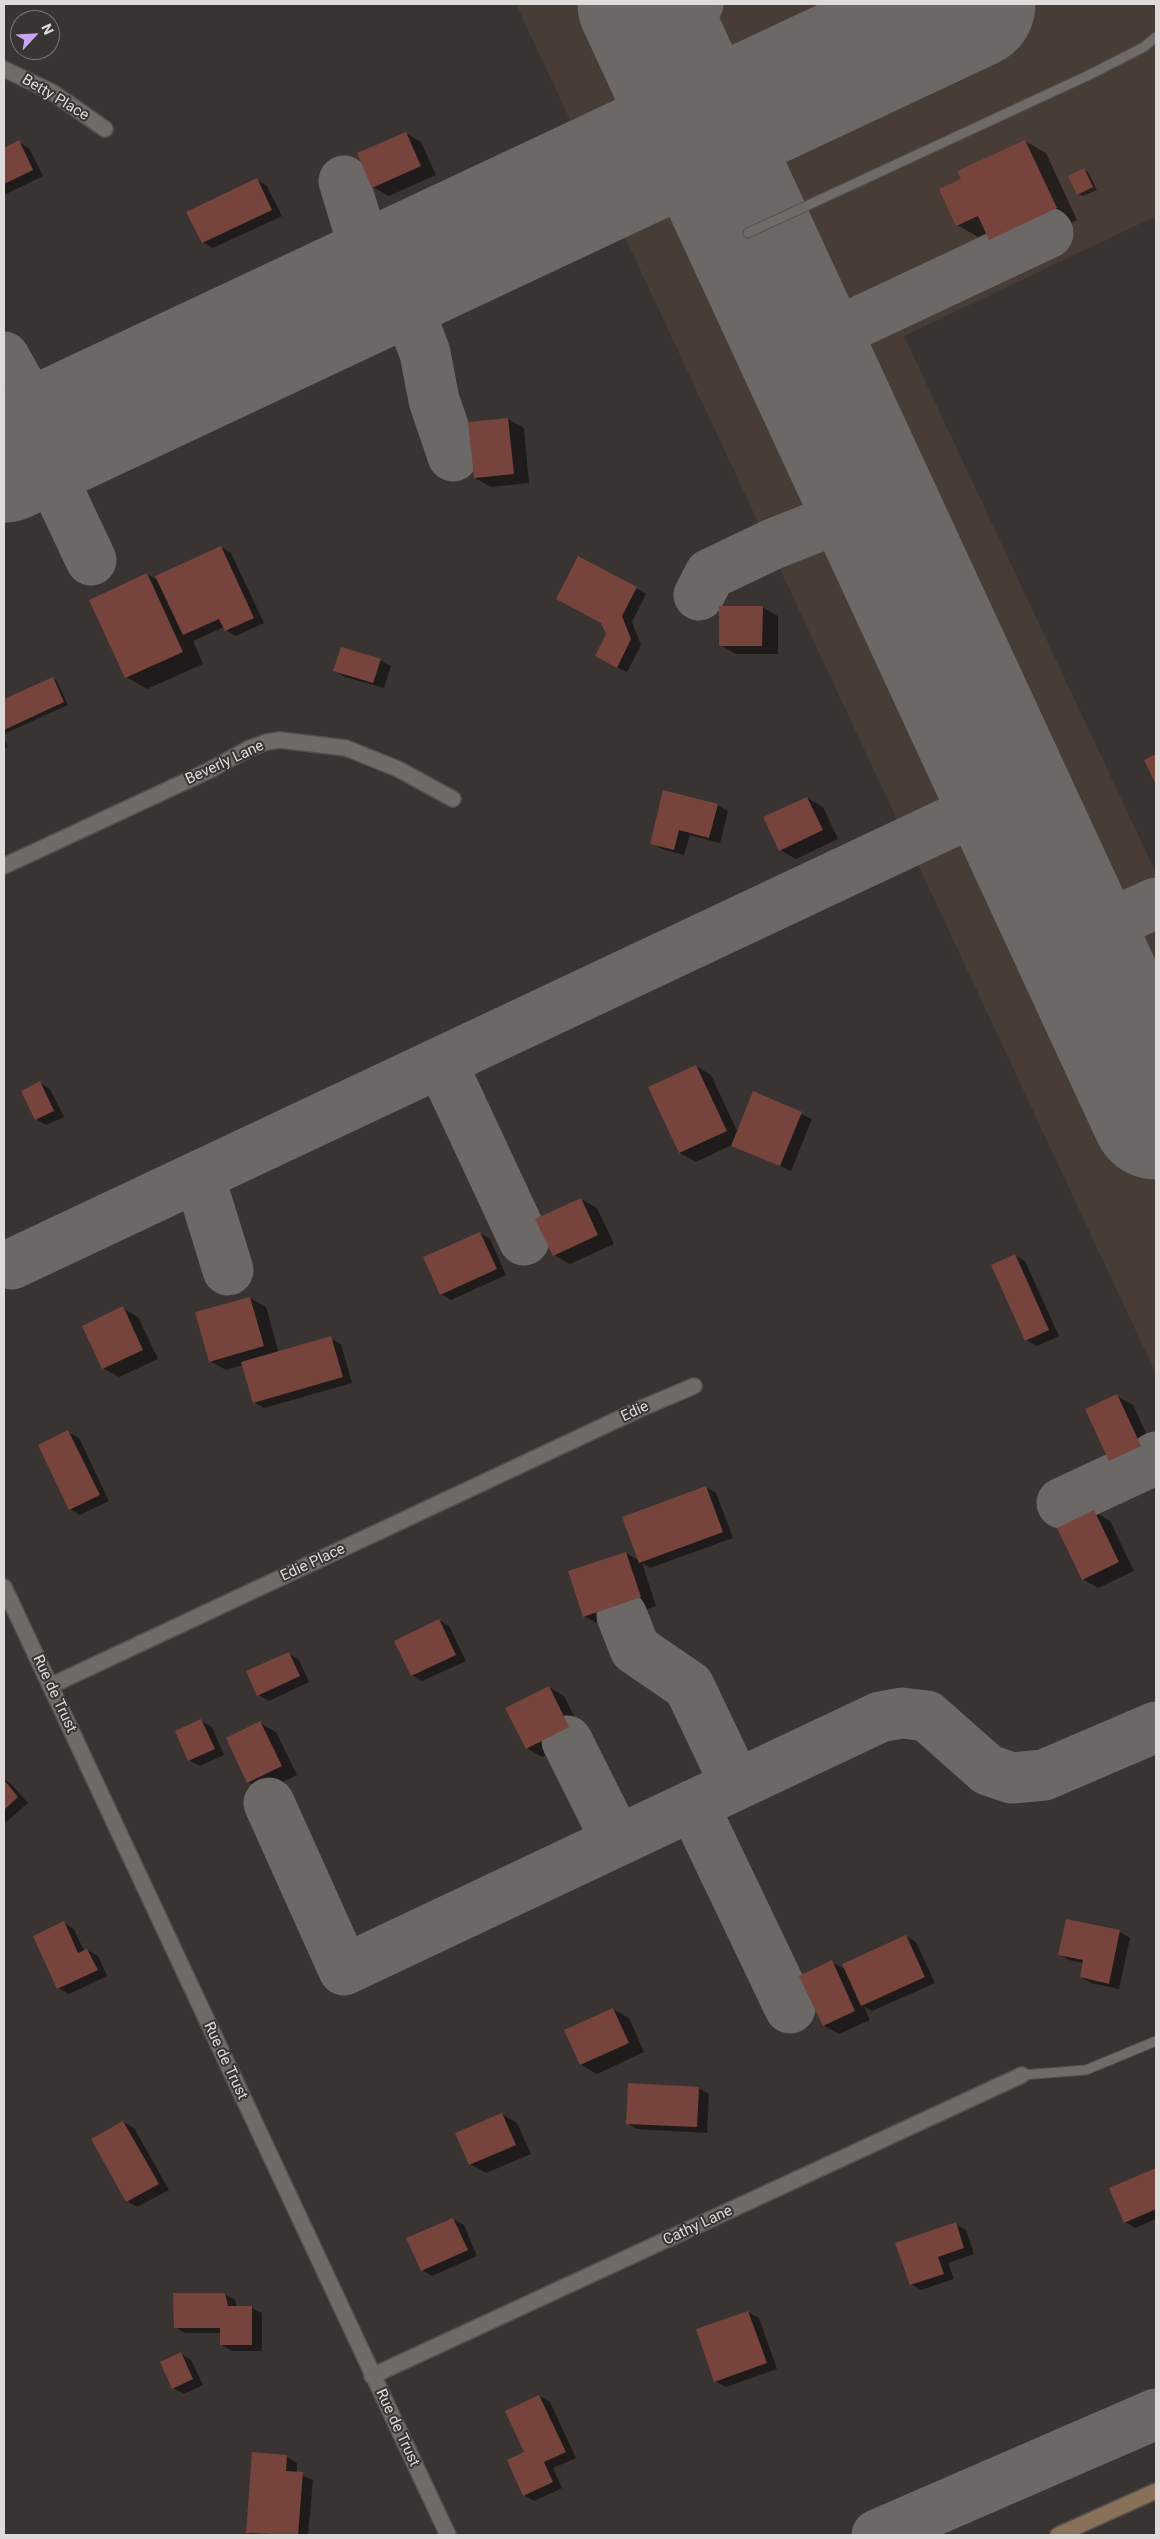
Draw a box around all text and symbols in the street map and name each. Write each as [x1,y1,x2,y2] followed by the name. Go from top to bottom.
[10,10,60,60] north arrow
[38,21,57,37] text: N
[18,71,92,125] street label: Betty Place
[183,737,267,789] street label: Beverly Lane
[618,1398,652,1426] street label: Edie
[278,1540,348,1586] street label: Edie Place
[28,1652,80,1736] street label: Rue de Trust
[199,2019,251,2103] street label: Rue de Trust
[660,2202,736,2250] street label: Cathy Lane
[371,2386,423,2470] street label: Rue de Trust

